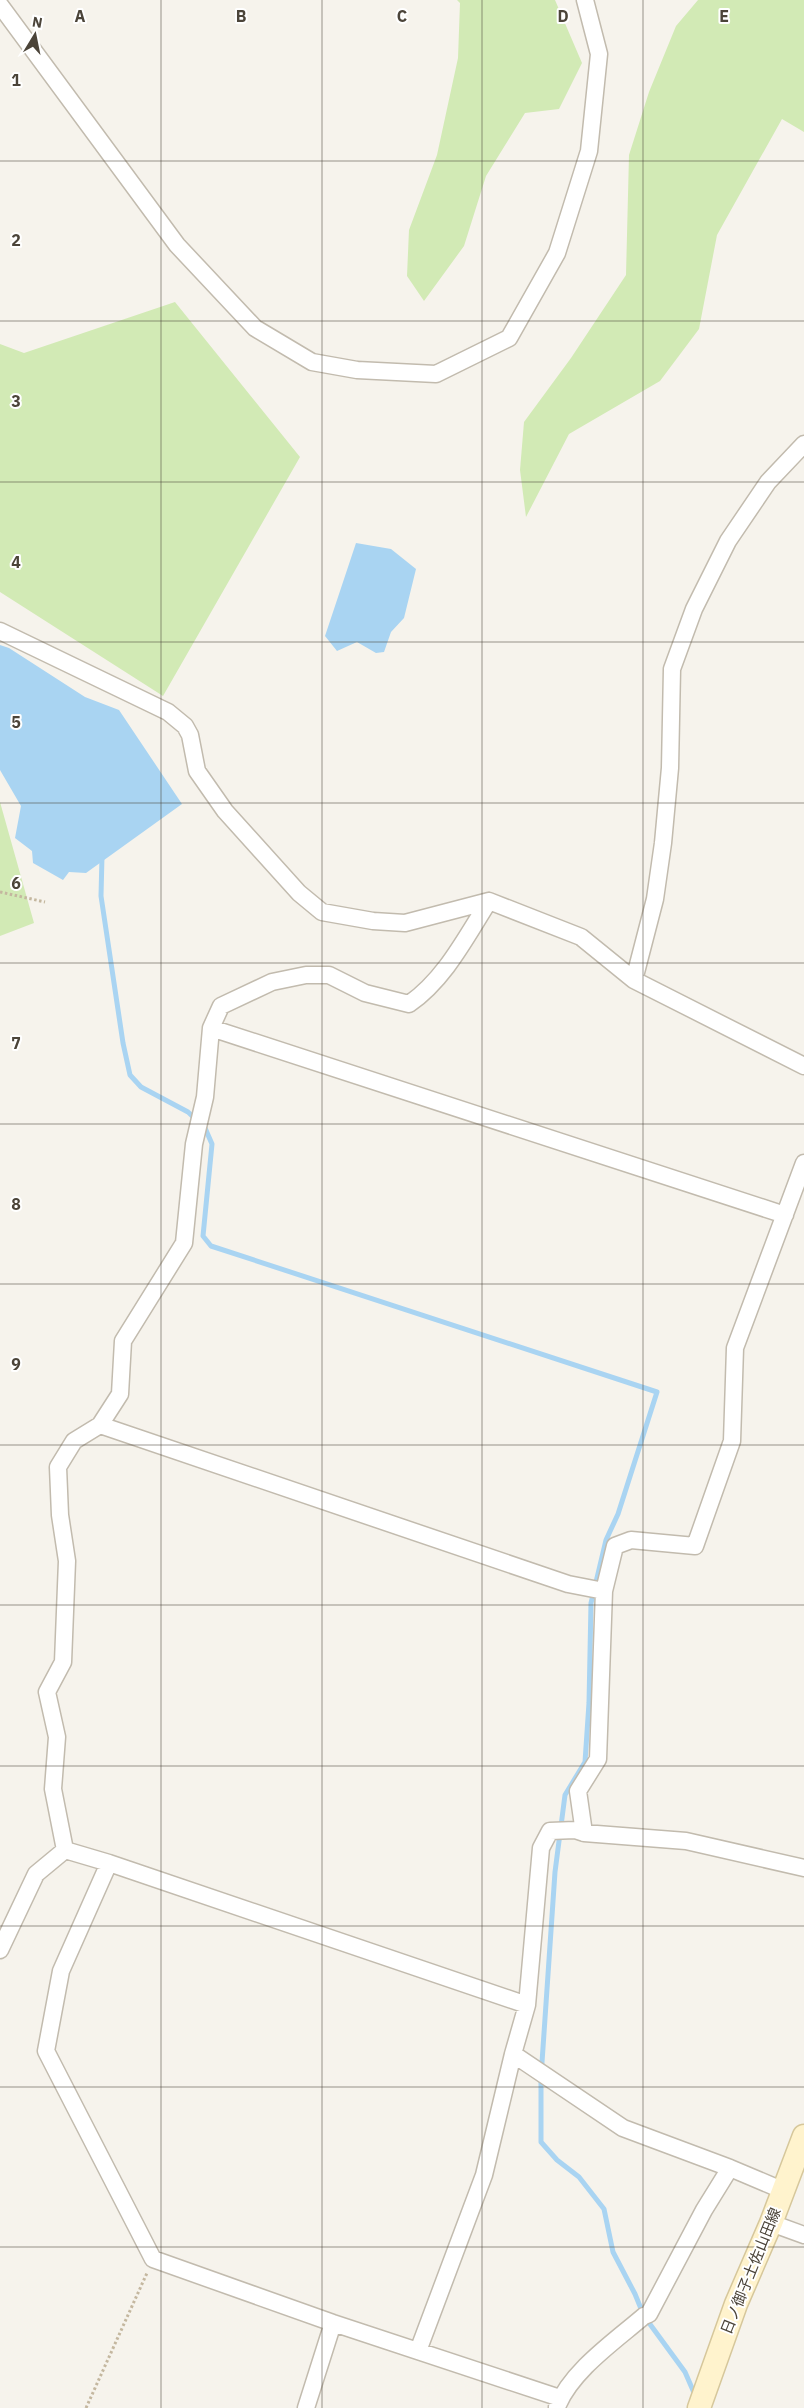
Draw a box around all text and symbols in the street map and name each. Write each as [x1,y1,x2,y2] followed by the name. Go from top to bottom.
[75,6,86,26] text: A
[236,6,247,26] text: B
[397,6,407,26] text: C
[557,6,569,26] text: D
[719,6,729,26] text: E
[10,10,60,60] north arrow
[31,12,44,32] text: N
[11,70,21,90] text: 1
[11,230,21,250] text: 2
[11,391,21,411] text: 3
[11,552,21,572] text: 4
[11,712,21,732] text: 5
[11,873,21,893] text: 6
[11,1033,21,1053] text: 7
[11,1194,21,1214] text: 8
[11,1354,21,1374] text: 9
[716,2205,785,2337] street label: 日ノ御子土佐山田線

